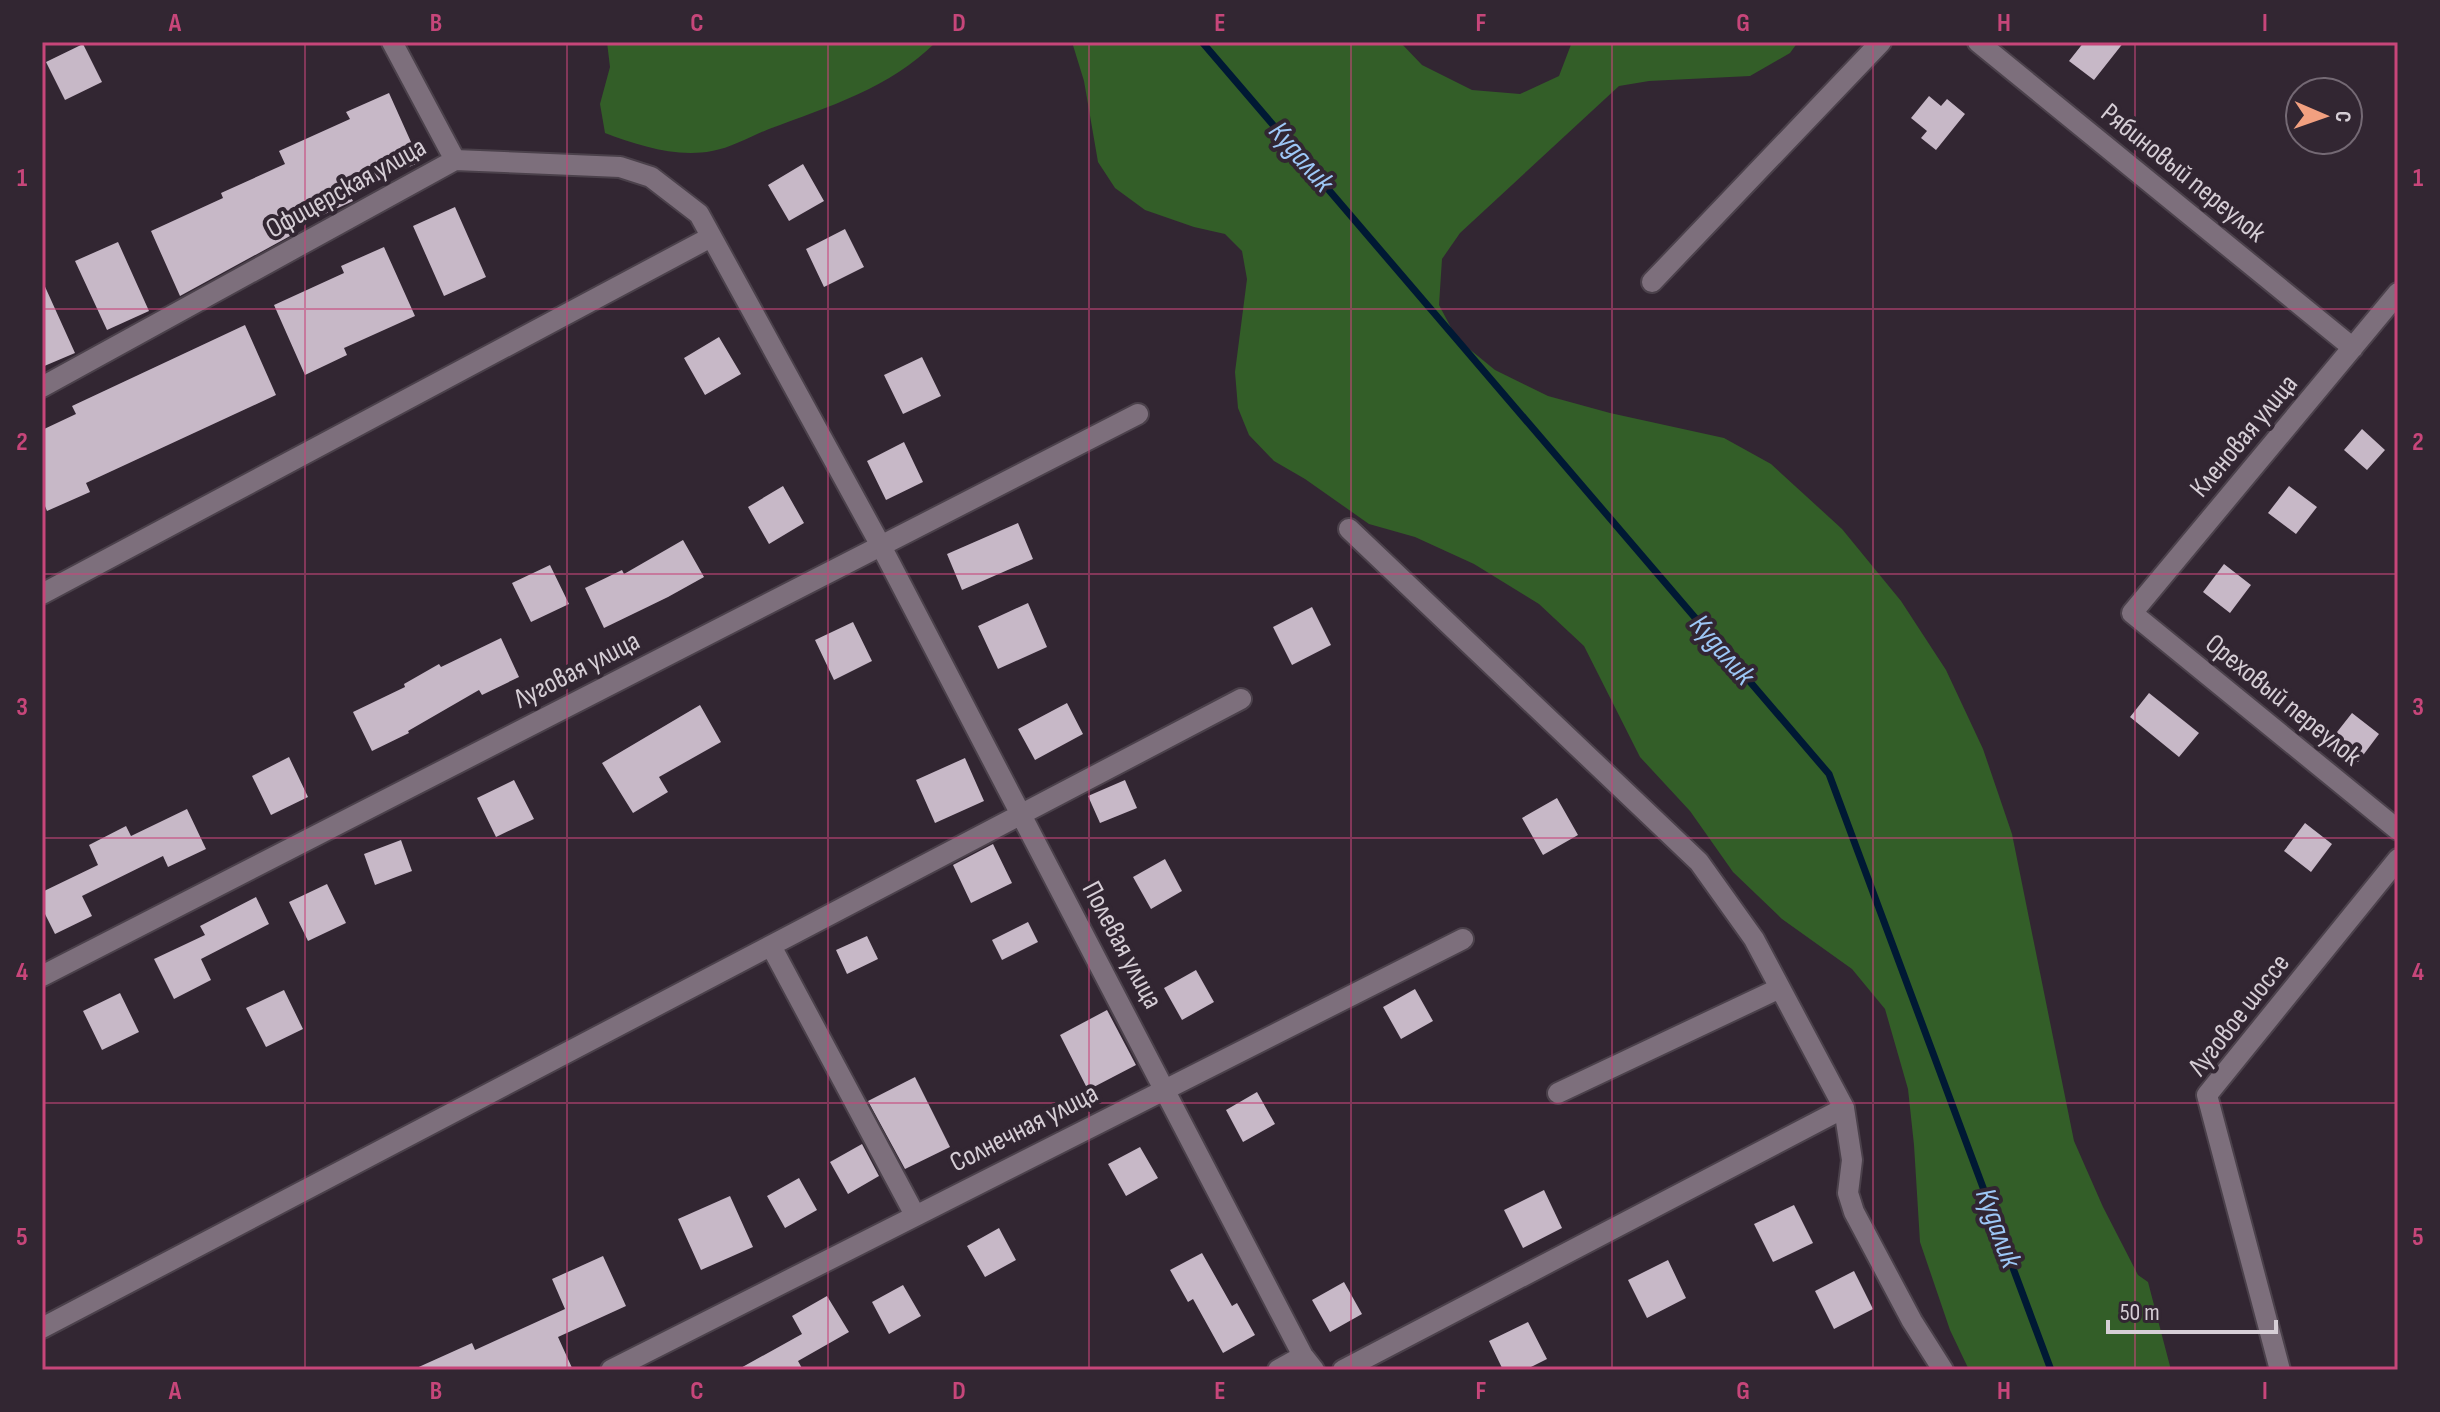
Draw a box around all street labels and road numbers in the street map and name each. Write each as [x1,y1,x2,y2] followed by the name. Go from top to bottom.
[2094,97,2272,250] street label: Рябиновый переулок
[260,130,432,246] street label: Офицерская улица
[2183,368,2305,504] street label: Кленовая улица
[508,624,645,716] street label: Луговая улица
[2199,627,2368,773] street label: Ореховый переулок
[1075,876,1169,1014] street label: Полевая улица
[2181,947,2297,1083] street label: Луговое шоссе
[945,1077,1103,1179] street label: Солнечная улица

